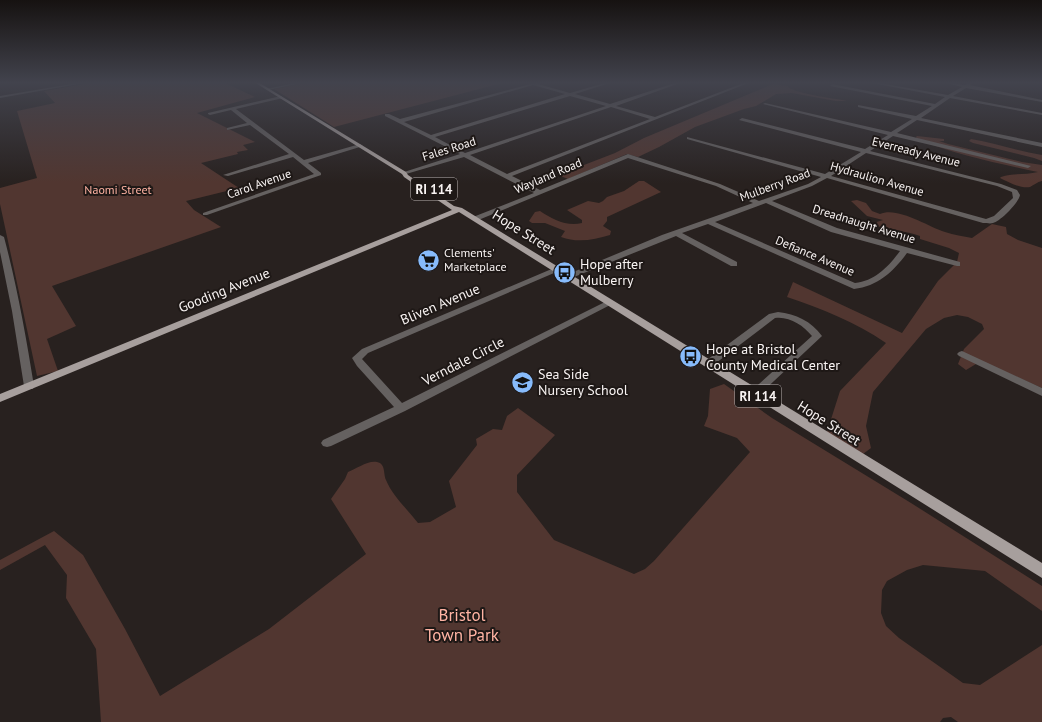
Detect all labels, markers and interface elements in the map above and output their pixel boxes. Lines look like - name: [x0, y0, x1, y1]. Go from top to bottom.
- street label: Fales Road: [420, 133, 478, 164]
- street label: Everready Avenue: [870, 133, 962, 170]
- street label: Wayland Road: [512, 155, 584, 197]
- street label: Hydraulion Avenue: [829, 158, 926, 199]
- street label: Mulberry Road: [738, 165, 812, 204]
- street label: Carol Avenue: [225, 166, 293, 202]
- road number: RI 114: [411, 178, 457, 200]
- park label: Naomi Street: [84, 182, 152, 197]
- street label: Dreadnaught Avenue: [811, 201, 917, 246]
- street label: Hope Street: [489, 206, 559, 259]
- street label: Defiance Avenue: [773, 232, 857, 279]
- place label: Clements' Marketplace: [444, 245, 506, 274]
- supermarket icon: Clements' Marketplace: [416, 247, 442, 273]
- place label: Hope after Mulberry: [580, 255, 643, 289]
- bus stop icon: Hope after Mulberry: [552, 259, 578, 285]
- street label: Gooding Avenue: [176, 263, 272, 317]
- street label: Bliven Avenue: [398, 279, 482, 329]
- street label: Verndale Circle: [418, 333, 507, 390]
- place label: Hope at Bristol County Medical Center: [706, 340, 840, 374]
- bus stop icon: Hope at Bristol County Medical Center: [677, 344, 703, 370]
- place label: Sea Side Nursery School: [538, 365, 628, 399]
- school or university icon: Sea Side Nursery School: [509, 369, 535, 395]
- road number: RI 114: [735, 385, 781, 407]
- street label: Hope Street: [794, 397, 864, 450]
- park label: Bristol Town Park: [425, 604, 499, 646]

